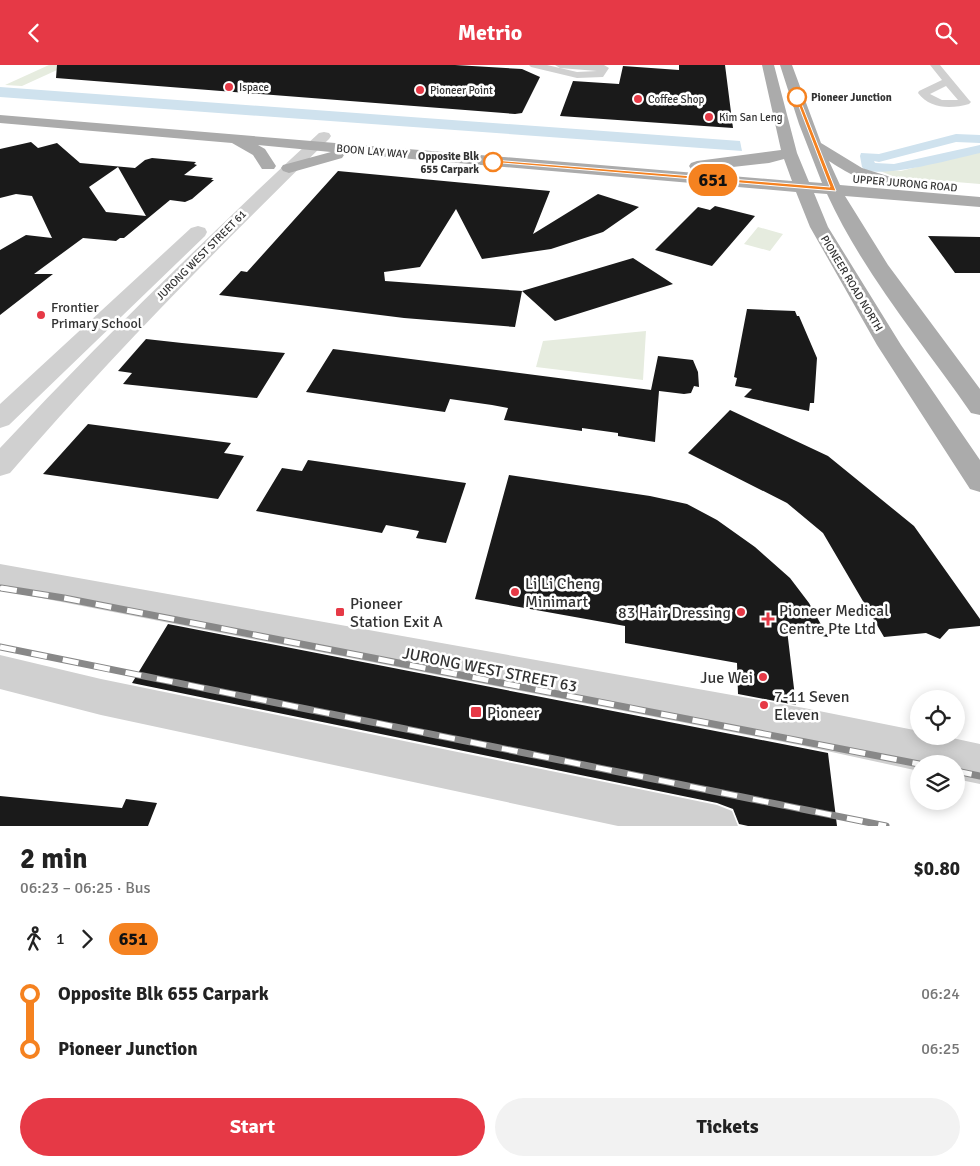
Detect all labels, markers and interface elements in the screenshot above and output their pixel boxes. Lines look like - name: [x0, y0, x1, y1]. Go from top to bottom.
- icon: back: [20, 19, 48, 47]
- text: Metrio: [458, 19, 522, 46]
- icon: search: [932, 19, 960, 47]
- marker: Ispace: [223, 81, 235, 93]
- place label: Ispace: [239, 81, 269, 94]
- marker: Pioneer Point: [414, 84, 426, 96]
- place label: Pioneer Point: [430, 84, 493, 97]
- marker: Pioneer Junction: [787, 87, 807, 107]
- place label: Pioneer Junction: [811, 91, 892, 104]
- marker: Coffee Shop: [632, 93, 644, 105]
- place label: Coffee Shop: [648, 93, 704, 106]
- marker: Kim San Leng: [703, 111, 715, 123]
- place label: Kim San Leng: [719, 111, 783, 124]
- street label: BOON LAY WAY: [336, 142, 409, 161]
- place label: Opposite Blk 655 Carpark: [418, 150, 479, 176]
- marker: Opposite Blk 655 Carpark: [483, 152, 503, 172]
- line badge: 651: [684, 164, 742, 196]
- text: 651: [698, 169, 728, 191]
- street label: UPPER JURONG ROAD: [852, 172, 958, 195]
- street label: JURONG WEST STREET 61: [154, 208, 249, 303]
- street label: PIONEER ROAD NORTH: [818, 233, 885, 334]
- place label: Frontier Primary School: [51, 299, 142, 332]
- marker: Frontier Primary School: [35, 309, 47, 321]
- place label: Li Li Cheng Minimart: [525, 574, 600, 612]
- marker: Li Li Cheng Minimart: [509, 586, 521, 598]
- place label: Pioneer Station Exit A: [350, 594, 443, 632]
- place label: Pioneer Medical Centre Pte Ltd: [779, 601, 889, 639]
- place label: 83 Hair Dressing: [618, 603, 731, 623]
- marker: Pioneer Station Exit A: [334, 606, 346, 618]
- marker: 83 Hair Dressing: [735, 606, 747, 618]
- marker: Pioneer Medical Centre Pte Ltd: [761, 612, 775, 626]
- street label: JURONG WEST STREET 63: [401, 643, 579, 697]
- place label: Jue Wei: [700, 668, 753, 688]
- marker: Jue Wei: [757, 671, 769, 683]
- place label: 7-11 Seven Eleven: [774, 687, 850, 725]
- map controls: [910, 690, 965, 810]
- button: locate: [910, 690, 965, 745]
- marker: 7-11 Seven Eleven: [758, 699, 770, 711]
- place label: Pioneer: [487, 703, 539, 723]
- marker: Pioneer: [469, 705, 483, 719]
- button: layers: [910, 755, 965, 810]
- text: 2 min: [20, 842, 88, 876]
- text: $0.80: [914, 857, 960, 881]
- text: 06:23 – 06:25 · Bus: [20, 878, 151, 898]
- icon: walk: [20, 925, 48, 953]
- icon: forward: [73, 925, 101, 953]
- text: 651: [119, 928, 148, 950]
- text: 1: [56, 929, 65, 949]
- text: Opposite Blk 655 Carpark: [58, 982, 269, 1006]
- text: 06:24: [921, 984, 960, 1004]
- text: Pioneer Junction: [58, 1037, 198, 1061]
- text: 06:25: [921, 1039, 960, 1059]
- button: Start: [20, 1098, 485, 1156]
- button: Tickets: [495, 1098, 960, 1156]

